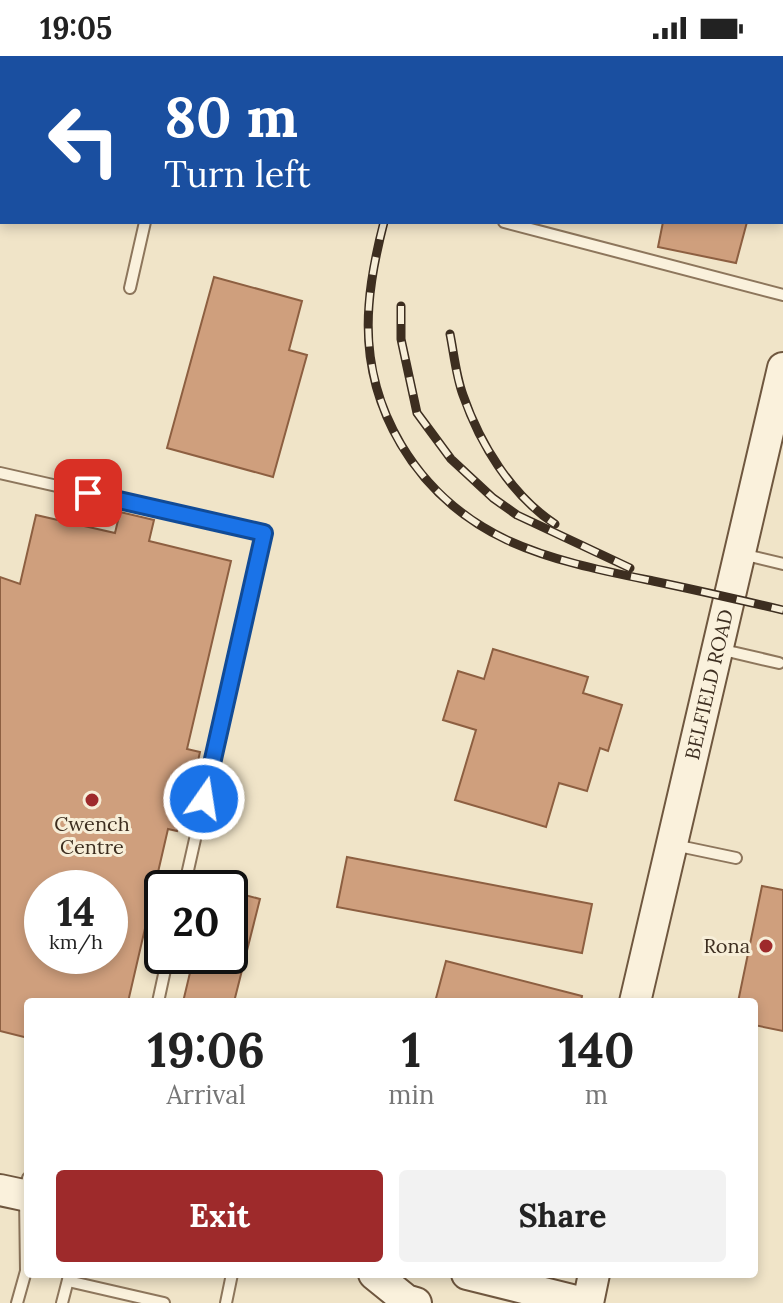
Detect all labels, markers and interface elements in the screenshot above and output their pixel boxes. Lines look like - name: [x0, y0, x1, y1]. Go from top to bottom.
- text: 19:05: [40, 9, 112, 47]
- text: 80 m: [164, 81, 298, 152]
- icon: left: [32, 88, 136, 192]
- text: Turn left: [164, 151, 311, 197]
- pin: [54, 459, 122, 527]
- icon: arrive: [66, 471, 110, 515]
- street label: BELFIELD ROAD: [679, 607, 738, 762]
- position arrow: [162, 757, 246, 841]
- marker: Cwench Centre: [83, 791, 101, 809]
- place label: Cwench Centre: [54, 811, 130, 859]
- speed limit sign: 20: [144, 870, 248, 974]
- text: 14: [57, 886, 95, 937]
- text: km/h: [49, 929, 103, 954]
- place label: Rona: [703, 933, 750, 958]
- marker: Rona: [757, 937, 775, 955]
- text: 19:06: [148, 1019, 265, 1080]
- text: 1: [402, 1019, 421, 1080]
- text: 140: [558, 1019, 634, 1080]
- text: Arrival: [166, 1078, 246, 1111]
- text: min: [388, 1078, 435, 1111]
- text: m: [585, 1078, 608, 1111]
- button: Exit: [56, 1170, 383, 1262]
- button: Share: [399, 1170, 726, 1262]

